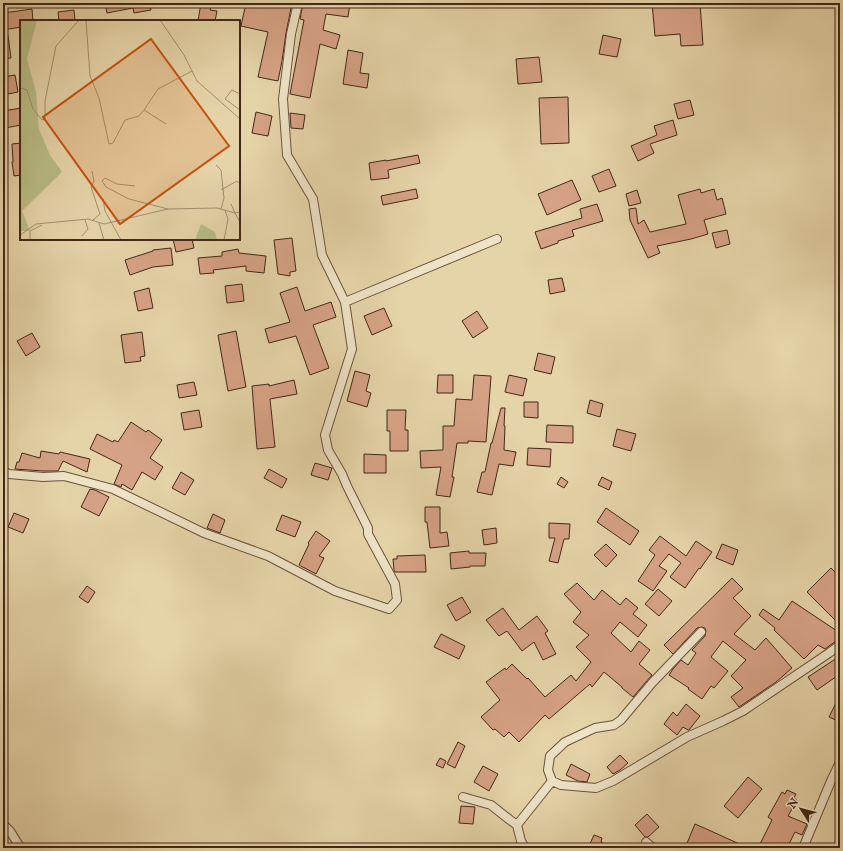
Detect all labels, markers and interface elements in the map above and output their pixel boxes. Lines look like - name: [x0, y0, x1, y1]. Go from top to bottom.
- inset map: [20, 20, 240, 240]
- north arrow: [781, 789, 821, 829]
- text: N: [785, 795, 802, 812]

